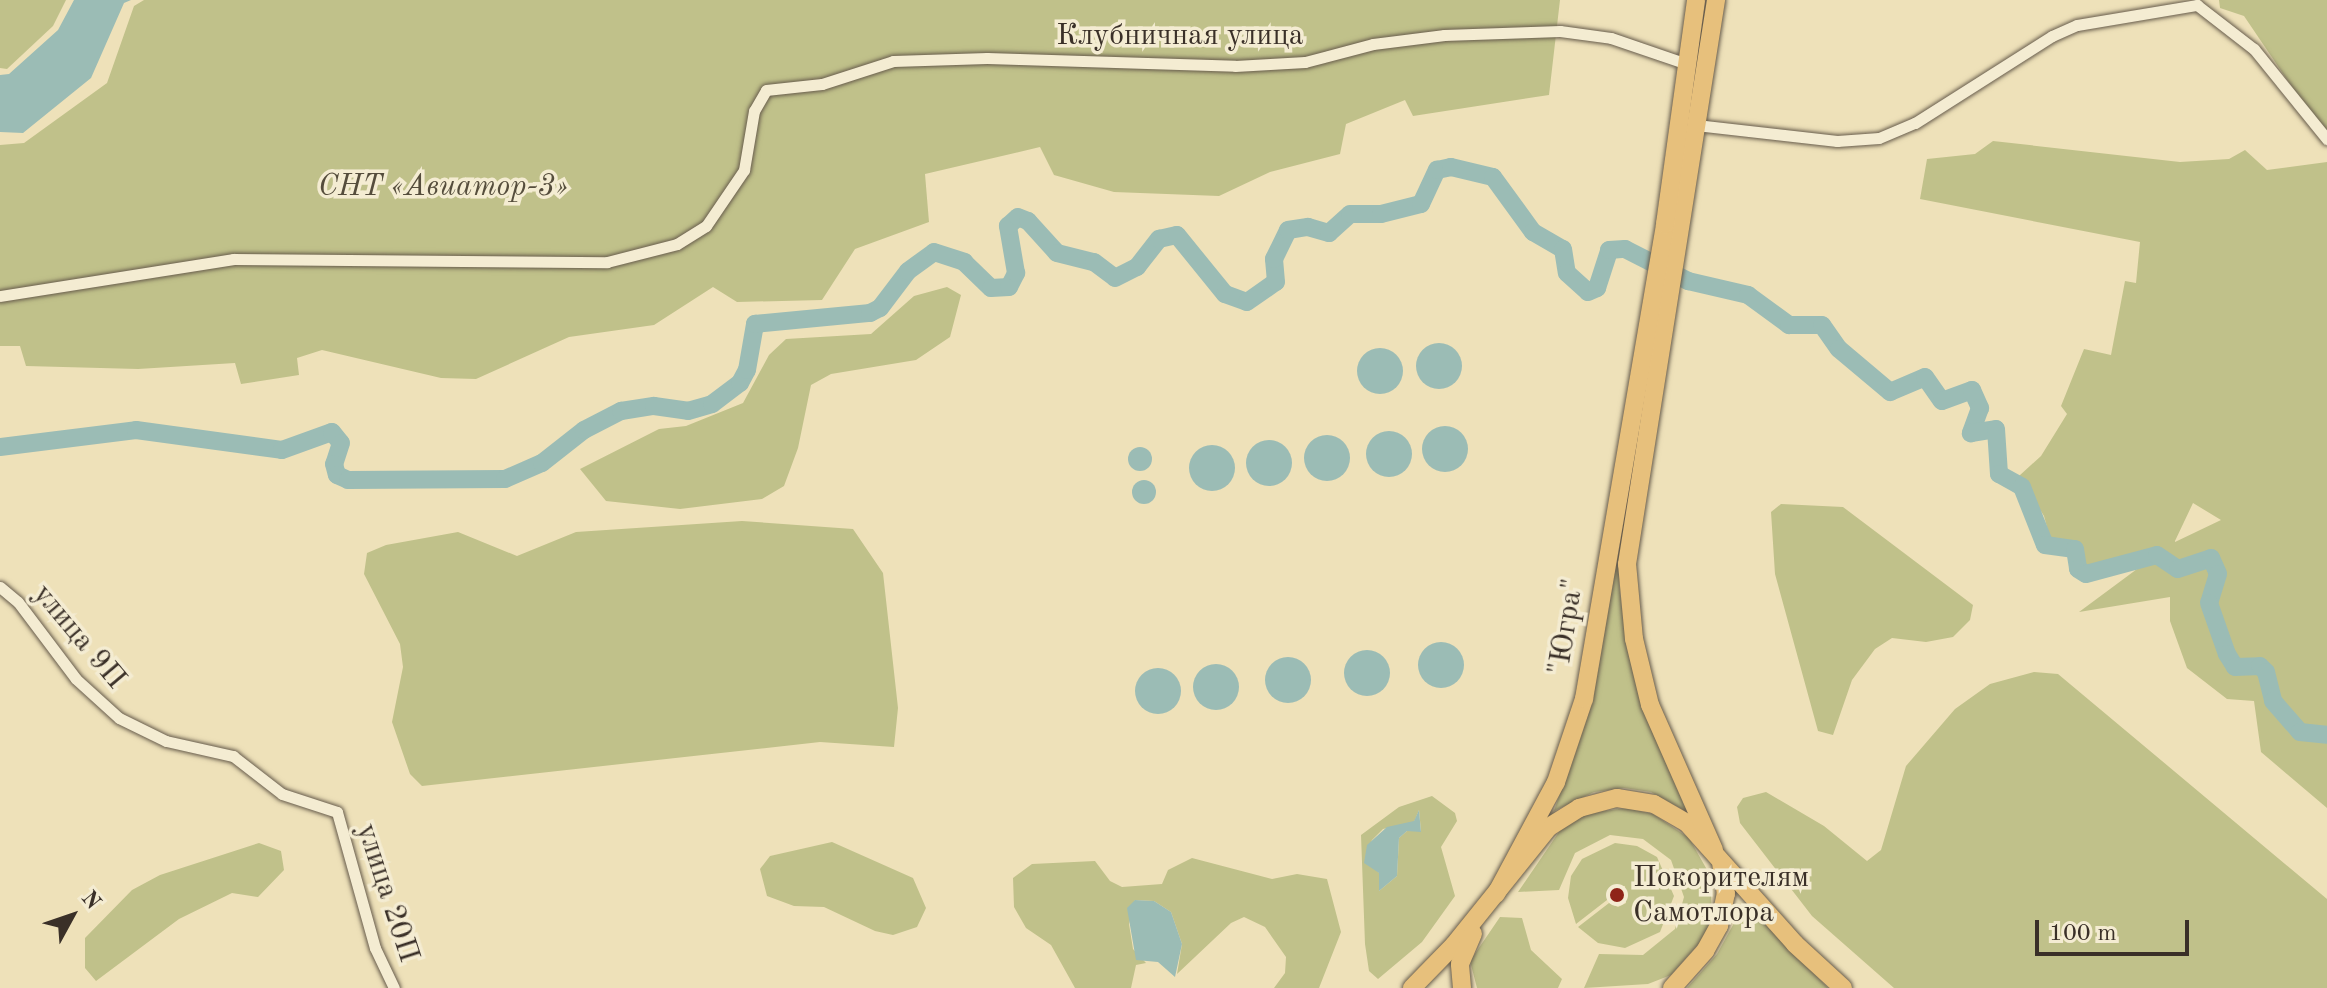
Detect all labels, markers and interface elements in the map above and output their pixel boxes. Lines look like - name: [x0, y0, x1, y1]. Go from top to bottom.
- street label: Клубничная улица: [1056, 18, 1304, 54]
- park label: СНТ «Авиатор-3»: [318, 169, 568, 205]
- street label: "Югра": [1542, 576, 1592, 678]
- street label: улица 9П: [25, 577, 133, 697]
- street label: улица 20П: [348, 819, 426, 967]
- place label: Покорителям Самотлора: [1633, 860, 1809, 930]
- north arrow: [32, 876, 112, 956]
- marker: Покорителям Самотлора: [1608, 886, 1626, 904]
- text: N: [77, 887, 104, 914]
- scale bar: [2039, 904, 2193, 954]
- text: 100 m: [2049, 922, 2117, 946]

